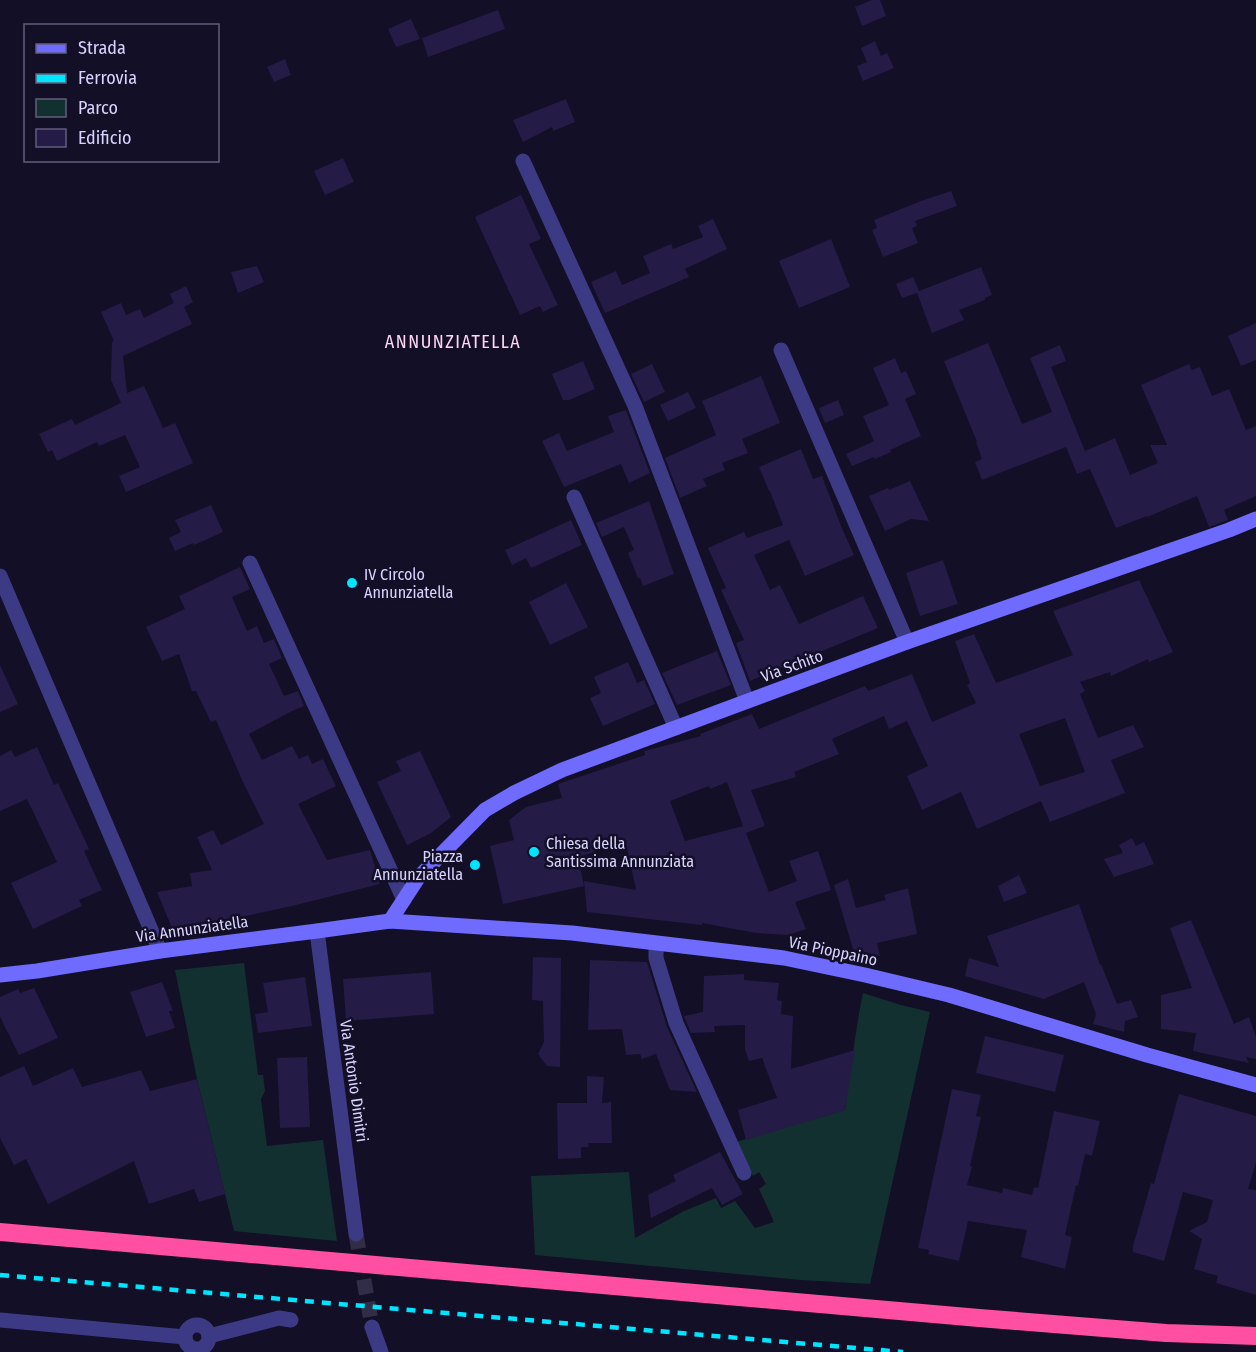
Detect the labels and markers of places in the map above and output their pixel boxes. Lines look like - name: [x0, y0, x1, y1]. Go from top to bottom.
- place label: IV Circolo Annunziatella: [364, 565, 454, 602]
- marker: IV Circolo Annunziatella: [345, 576, 359, 590]
- place label: Chiesa della Santissima Annunziata: [546, 834, 694, 871]
- marker: Chiesa della Santissima Annunziata: [527, 845, 541, 859]
- place label: Piazza Annunziatella: [374, 847, 463, 884]
- marker: Piazza Annunziatella: [468, 858, 482, 872]

